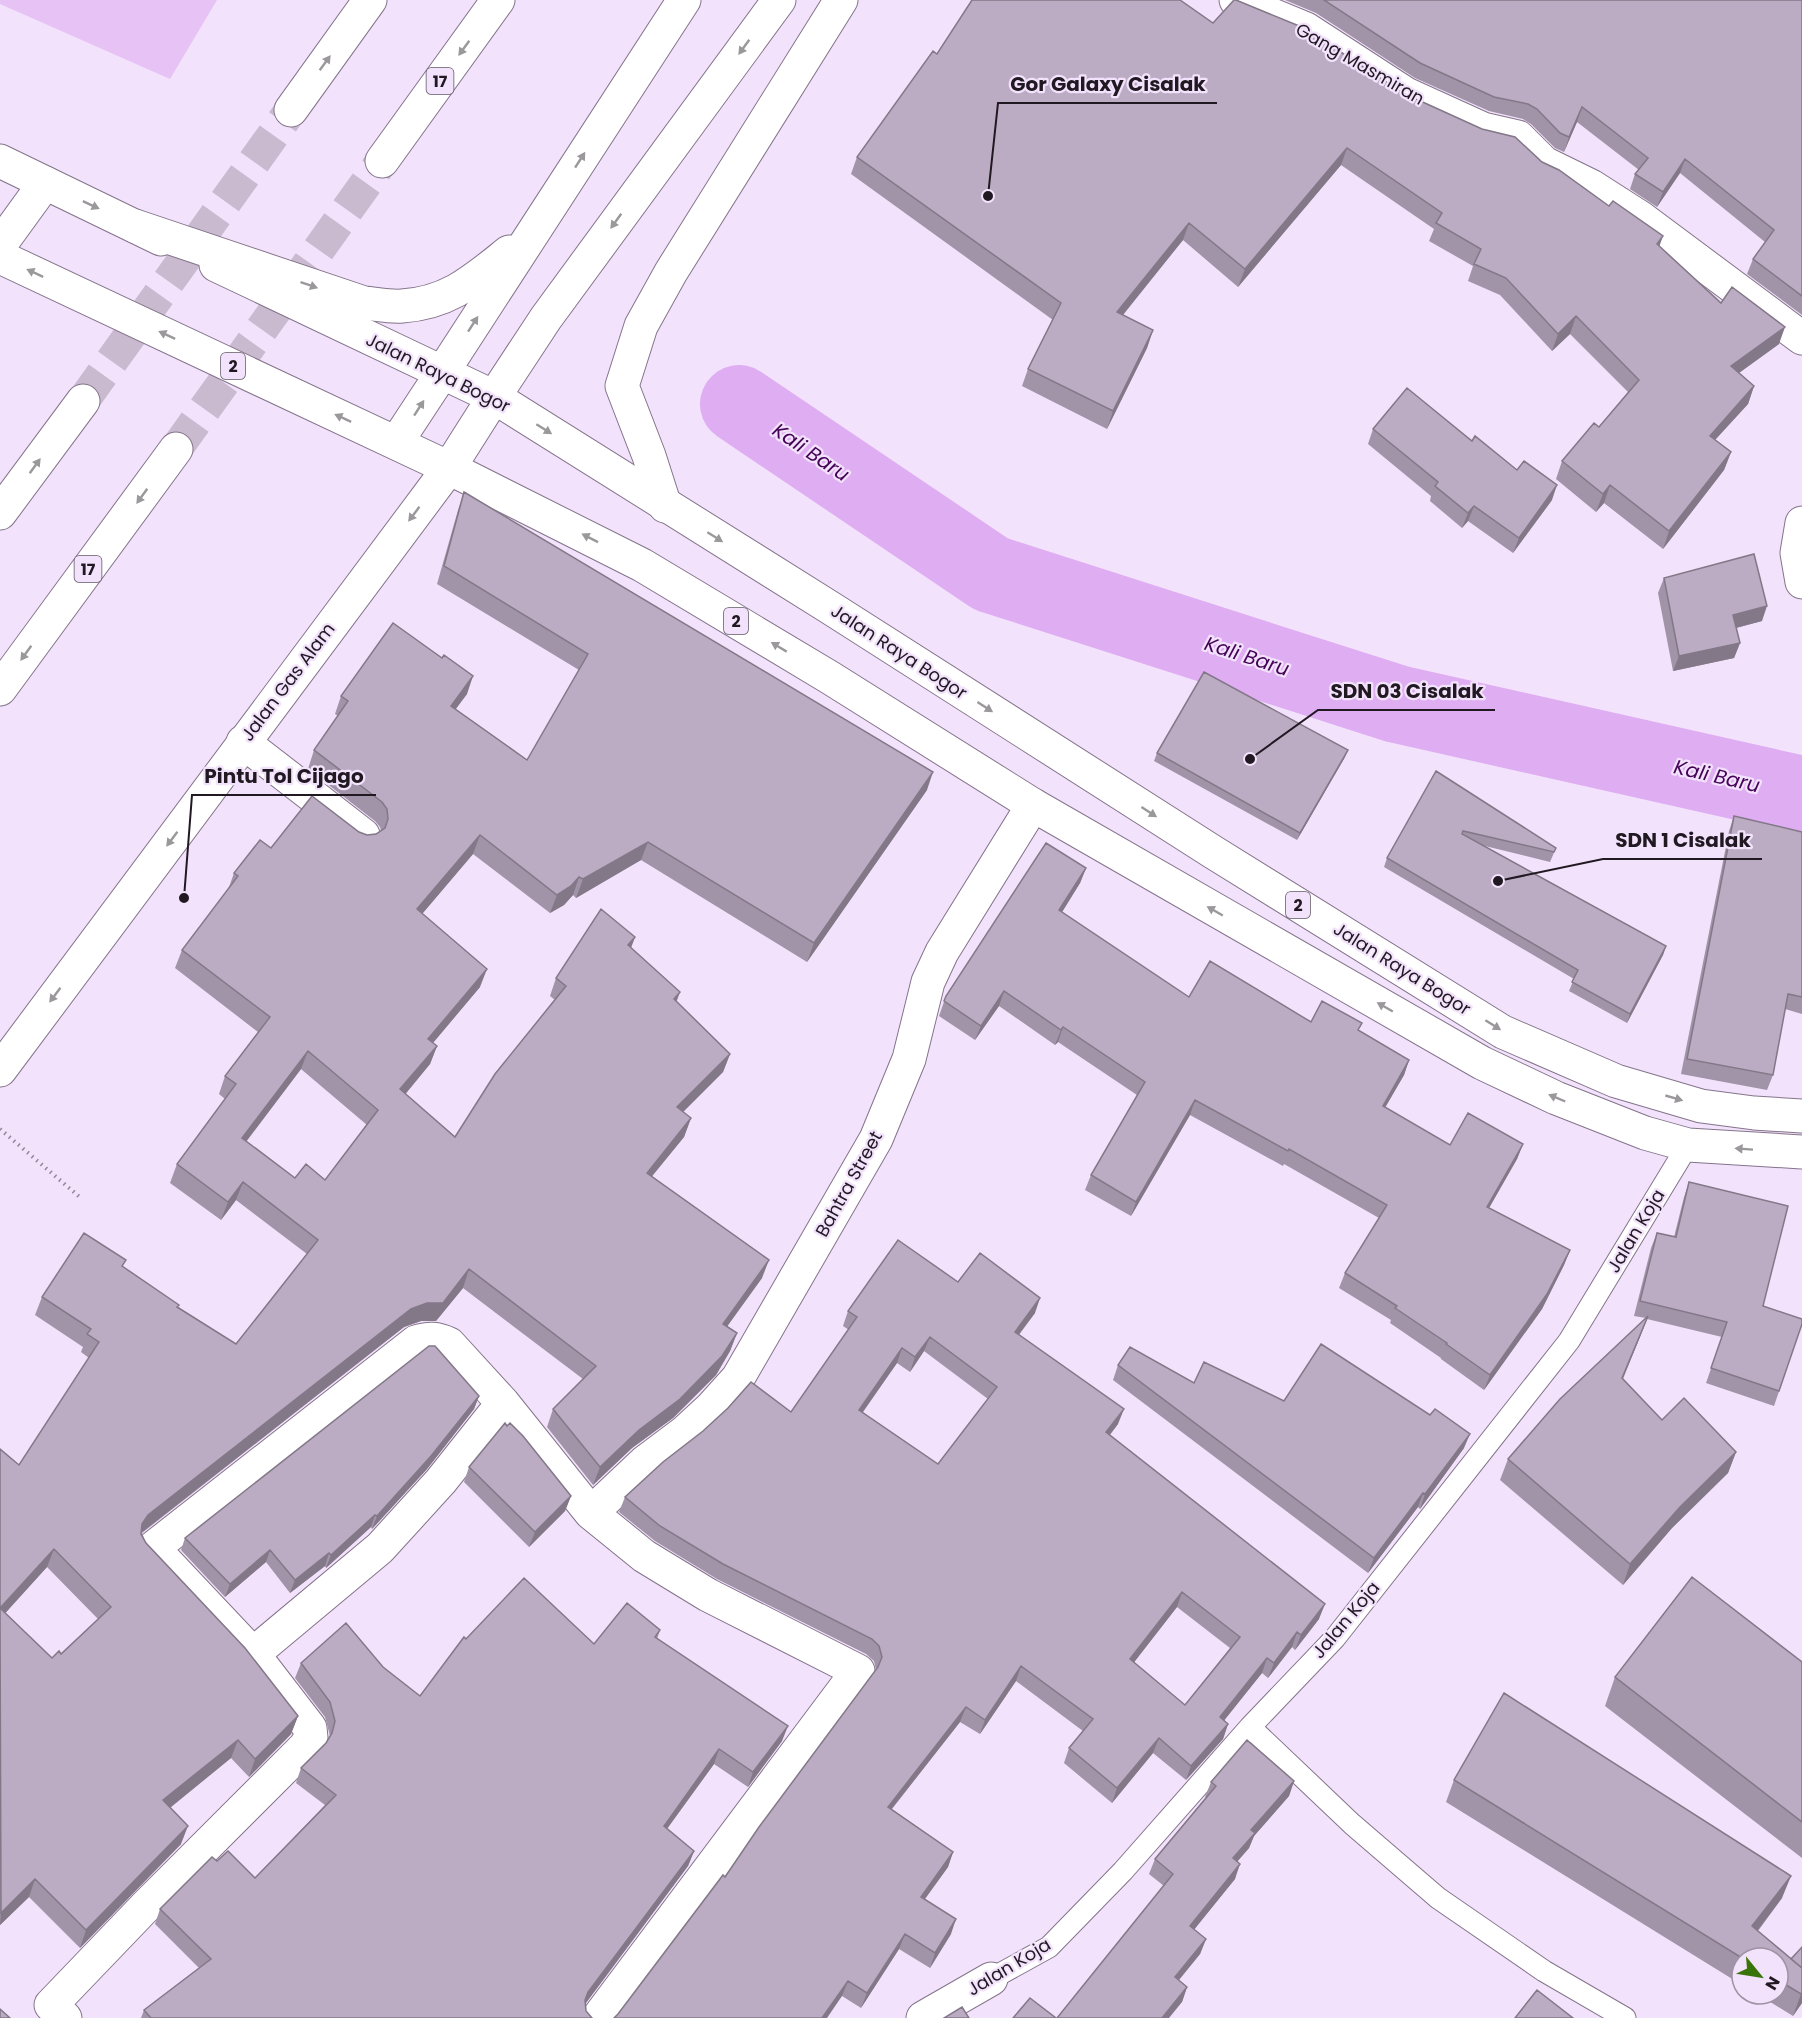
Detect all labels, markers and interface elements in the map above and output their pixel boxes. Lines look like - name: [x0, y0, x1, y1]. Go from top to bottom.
- street label: Gang Masmiran: [1291, 16, 1429, 111]
- one-way arrow: [458, 39, 470, 55]
- one-way arrow: [738, 39, 750, 55]
- one-way arrow: [319, 55, 331, 71]
- callout: Gor Galaxy Cisalak: [998, 65, 1217, 103]
- road number: 17: [426, 68, 454, 94]
- text: Gor Galaxy Cisalak: [1010, 70, 1206, 98]
- one-way arrow: [574, 153, 586, 169]
- one-way arrow: [82, 200, 99, 209]
- one-way arrow: [611, 214, 623, 229]
- one-way arrow: [27, 269, 44, 278]
- one-way arrow: [300, 280, 318, 290]
- one-way arrow: [468, 316, 479, 332]
- street label: Jalan Raya Bogor: [362, 327, 515, 418]
- one-way arrow: [158, 330, 175, 339]
- road number: 2: [221, 353, 245, 379]
- one-way arrow: [413, 400, 424, 416]
- one-way arrow: [335, 413, 352, 422]
- water label: Kali Baru: [767, 416, 855, 488]
- one-way arrow: [535, 423, 552, 434]
- one-way arrow: [28, 459, 40, 474]
- one-way arrow: [136, 488, 148, 503]
- one-way arrow: [408, 506, 420, 522]
- one-way arrow: [707, 531, 723, 542]
- one-way arrow: [581, 534, 599, 544]
- road number: 17: [74, 556, 101, 582]
- street label: Jalan Raya Bogor: [826, 598, 972, 705]
- road number: 2: [724, 608, 748, 634]
- street label: Jalan Gas Alam: [235, 617, 340, 746]
- water label: Kali Baru: [1201, 629, 1293, 683]
- one-way arrow: [771, 642, 787, 653]
- one-way arrow: [20, 645, 32, 661]
- callout: SDN 03 Cisalak: [1318, 672, 1495, 710]
- text: SDN 03 Cisalak: [1330, 677, 1484, 705]
- one-way arrow: [977, 701, 993, 712]
- water label: Kali Baru: [1671, 753, 1763, 800]
- callout: Pintu Tol Cijago: [192, 757, 376, 795]
- text: Pintu Tol Cijago: [204, 762, 364, 790]
- one-way arrow: [1141, 806, 1157, 817]
- callout: SDN 1 Cisalak: [1603, 821, 1762, 859]
- text: SDN 1 Cisalak: [1615, 826, 1751, 854]
- one-way arrow: [166, 831, 178, 846]
- road number: 2: [1286, 892, 1310, 918]
- one-way arrow: [1207, 905, 1223, 916]
- street label: Jalan Raya Bogor: [1329, 916, 1476, 1021]
- one-way arrow: [50, 988, 62, 1003]
- one-way arrow: [1376, 1003, 1393, 1013]
- one-way arrow: [1485, 1020, 1501, 1031]
- one-way arrow: [1549, 1093, 1566, 1102]
- one-way arrow: [1665, 1094, 1683, 1103]
- street label: Bahtra Street: [809, 1126, 888, 1241]
- one-way arrow: [1734, 1144, 1753, 1154]
- street label: Jalan Koja: [1601, 1184, 1670, 1277]
- street label: Jalan Koja: [1306, 1576, 1385, 1664]
- street label: Jalan Koja: [962, 1932, 1055, 2001]
- north arrow: [1730, 1946, 1790, 2006]
- text: N: [1760, 1972, 1786, 1994]

